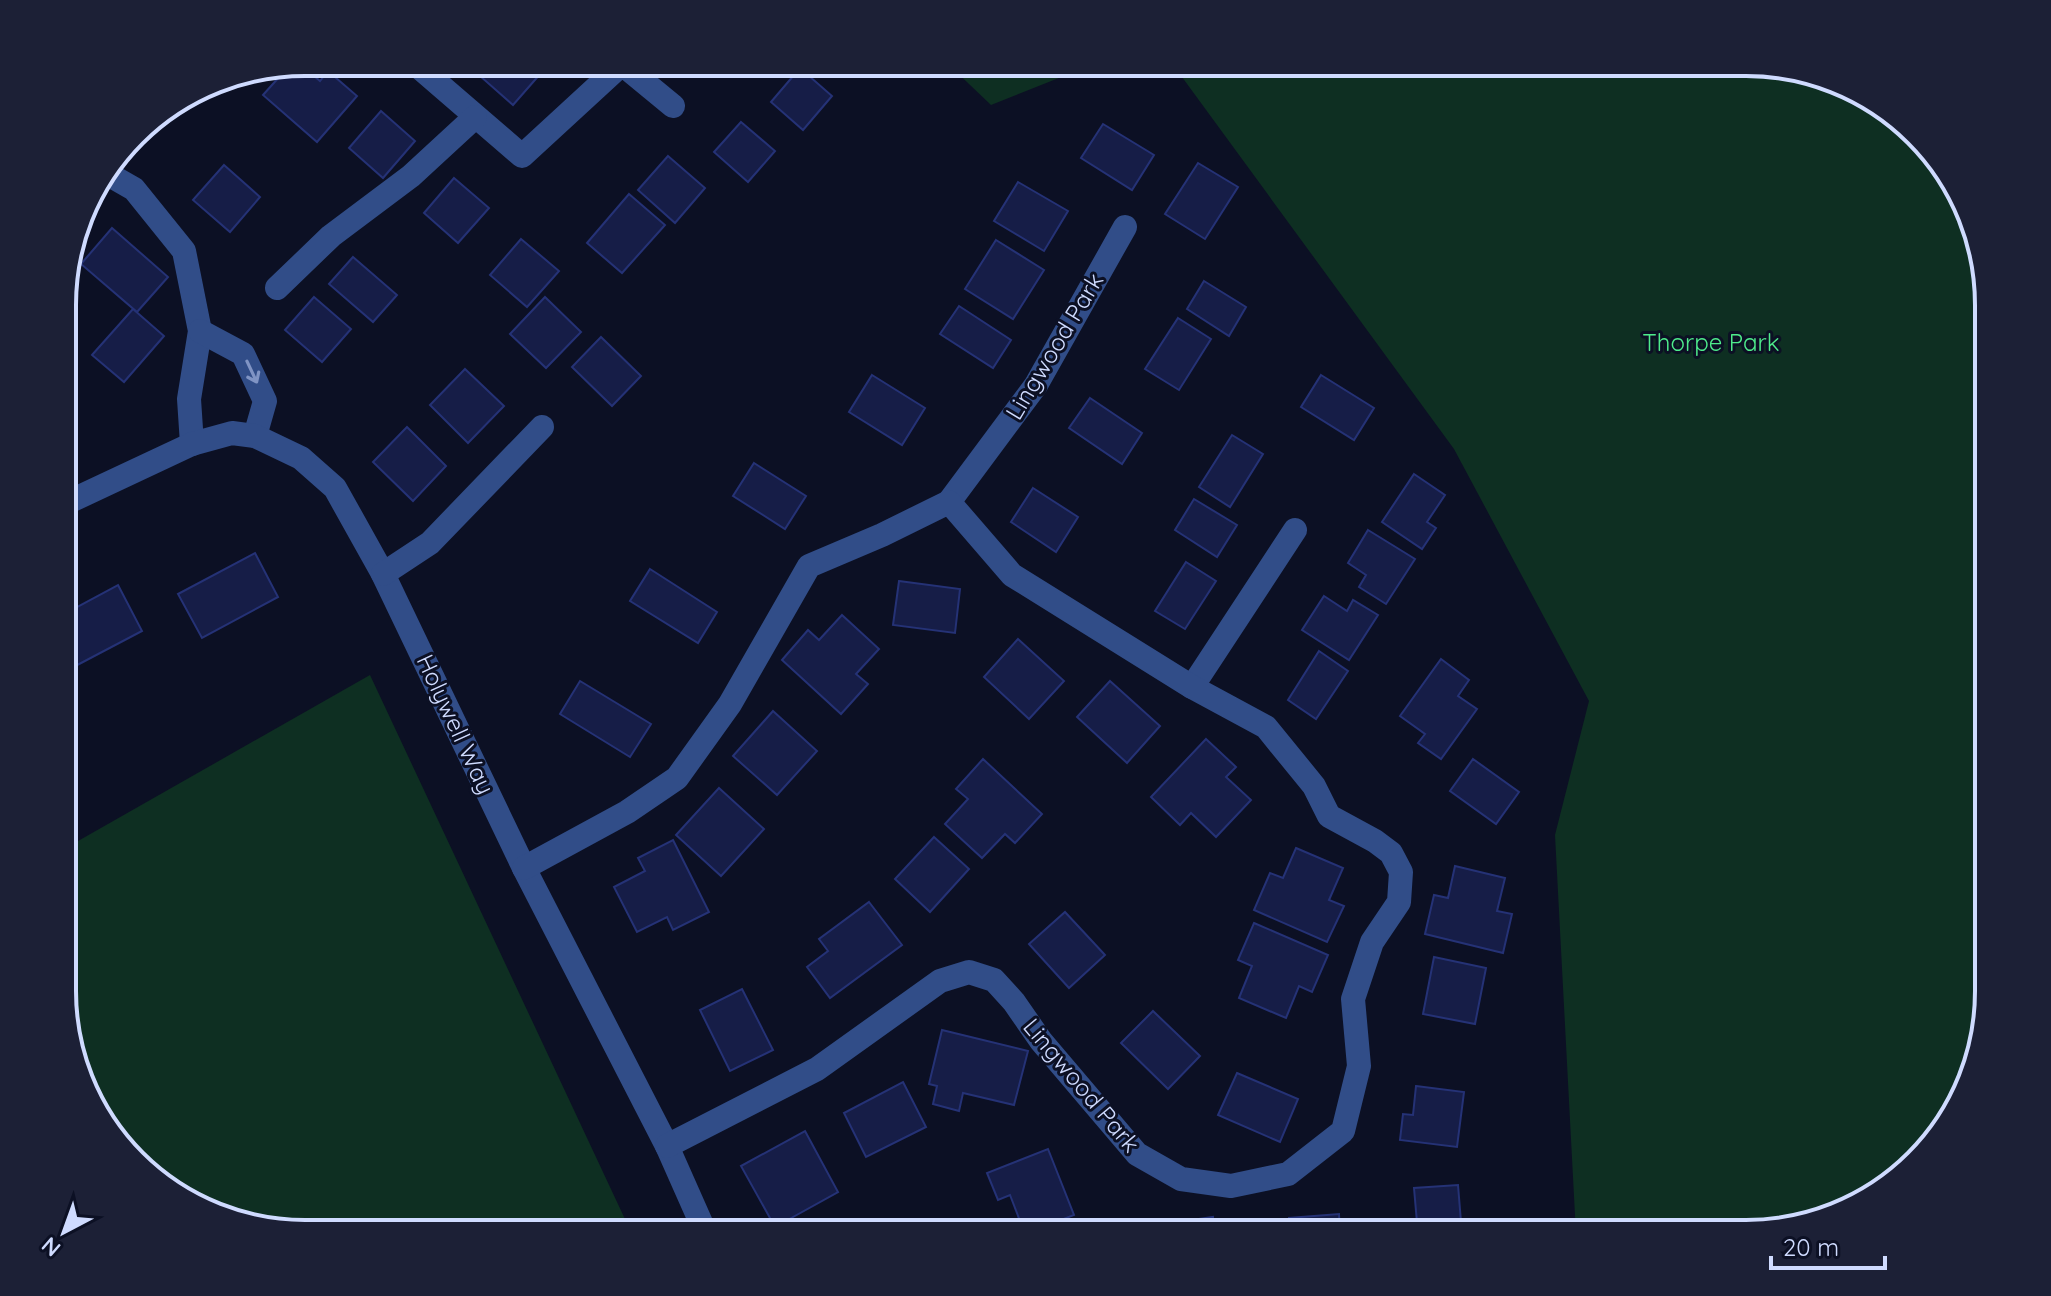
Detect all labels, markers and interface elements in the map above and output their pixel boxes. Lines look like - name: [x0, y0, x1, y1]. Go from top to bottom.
- street label: Lingwood Park: [998, 267, 1110, 425]
- park label: Thorpe Park: [1642, 327, 1780, 357]
- one-way arrow: [245, 359, 260, 384]
- street label: Holywell Way: [411, 649, 501, 799]
- street label: Lingwood Park: [1017, 1012, 1147, 1158]
- north arrow: [24, 1192, 104, 1272]
- scale bar: [1771, 1220, 1885, 1270]
- text: N: [36, 1231, 66, 1263]
- text: 20 m: [1783, 1232, 1839, 1262]

